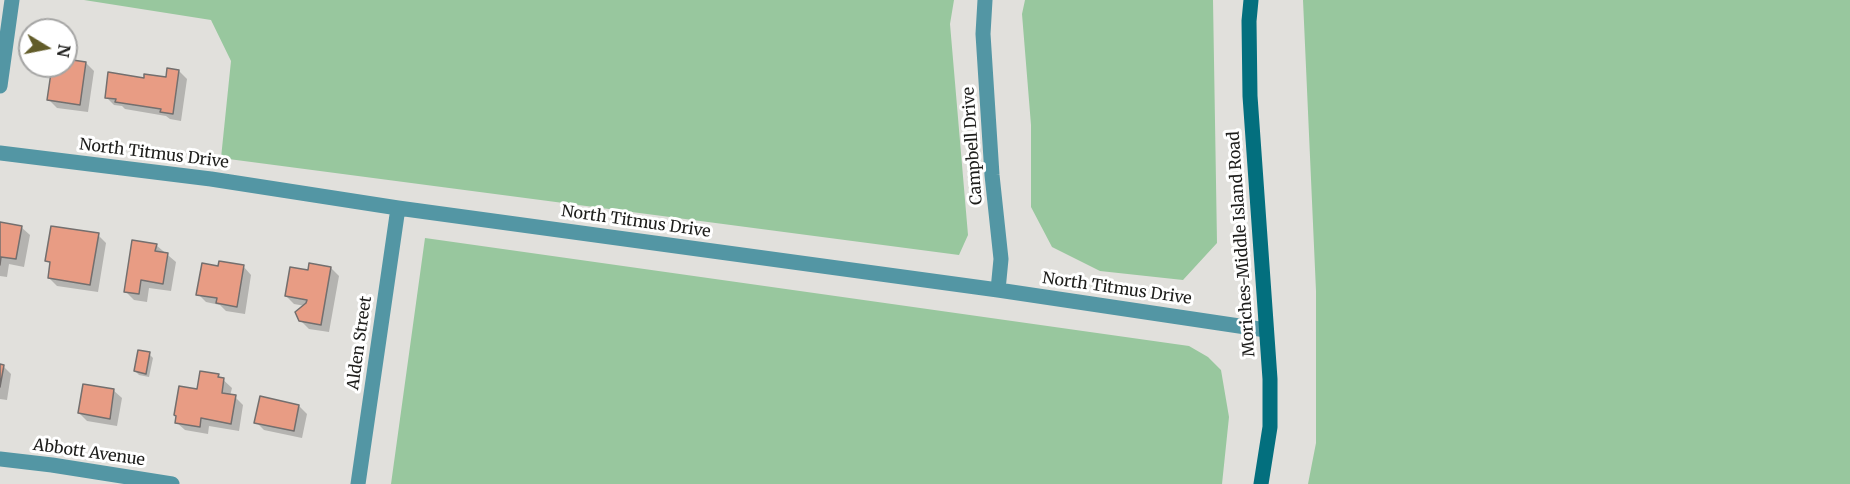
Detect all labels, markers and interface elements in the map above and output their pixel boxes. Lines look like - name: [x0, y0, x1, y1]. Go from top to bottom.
- north arrow: [18, 18, 78, 78]
- text: N: [53, 43, 75, 59]
- street label: Campbell Drive: [959, 86, 987, 206]
- street label: Moriches-Middle Island Road: [1225, 131, 1259, 357]
- street label: North Titmus Drive: [78, 135, 230, 173]
- street label: North Titmus Drive: [560, 202, 712, 242]
- street label: North Titmus Drive: [1041, 269, 1193, 309]
- street label: Alden Street: [344, 295, 376, 391]
- street label: Abbott Avenue: [32, 436, 146, 470]

